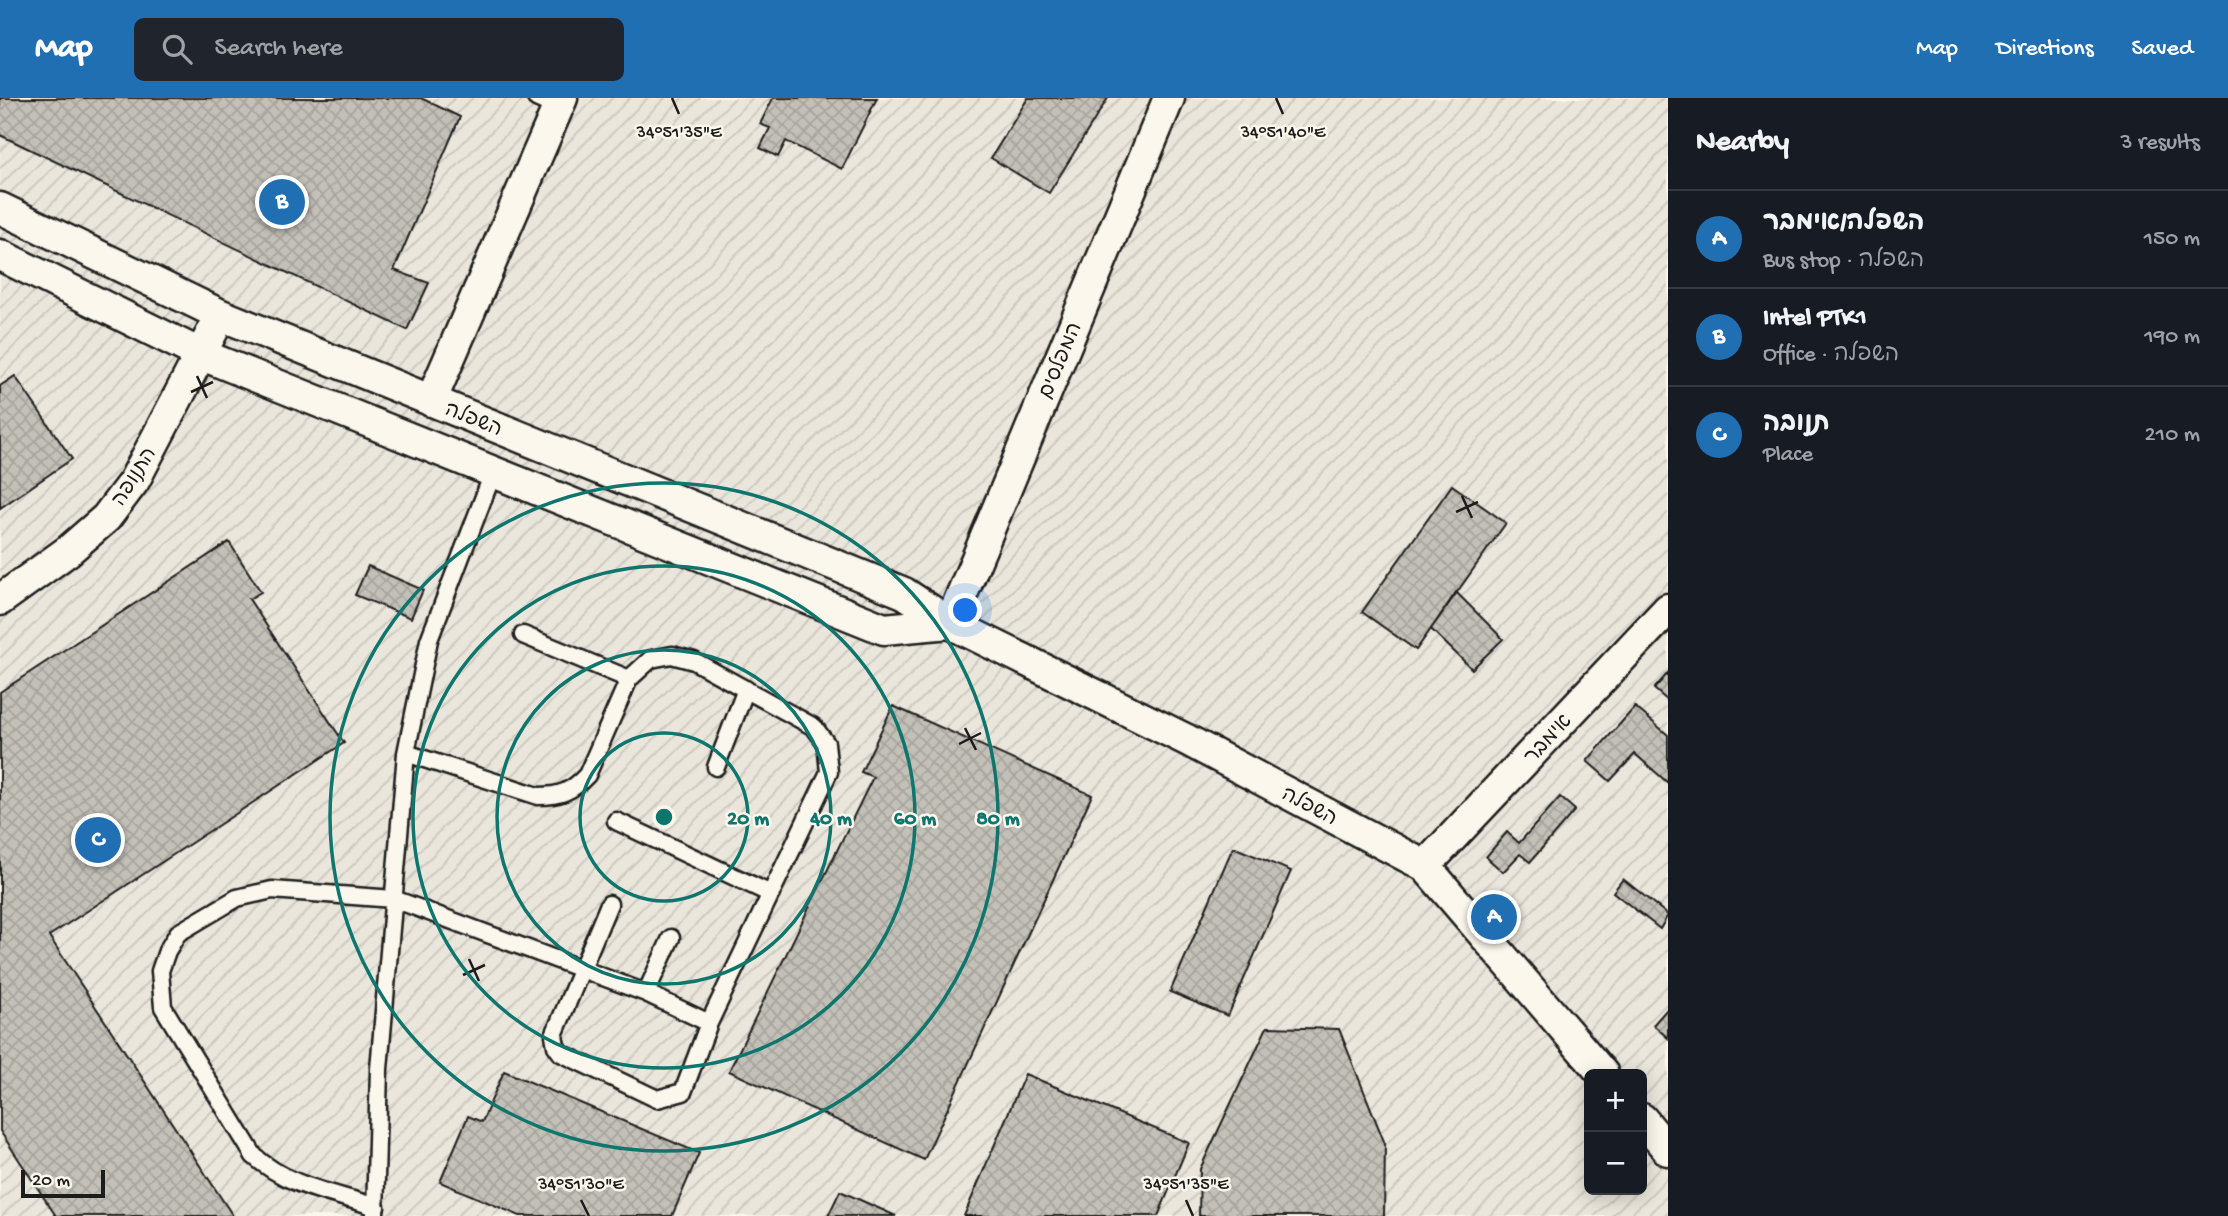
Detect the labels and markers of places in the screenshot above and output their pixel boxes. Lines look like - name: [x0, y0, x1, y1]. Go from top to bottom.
- pin: B: [259, 176, 305, 228]
- centre of rings: [652, 805, 676, 829]
- pin: C: [75, 814, 121, 866]
- pin: A: [1471, 891, 1517, 943]

